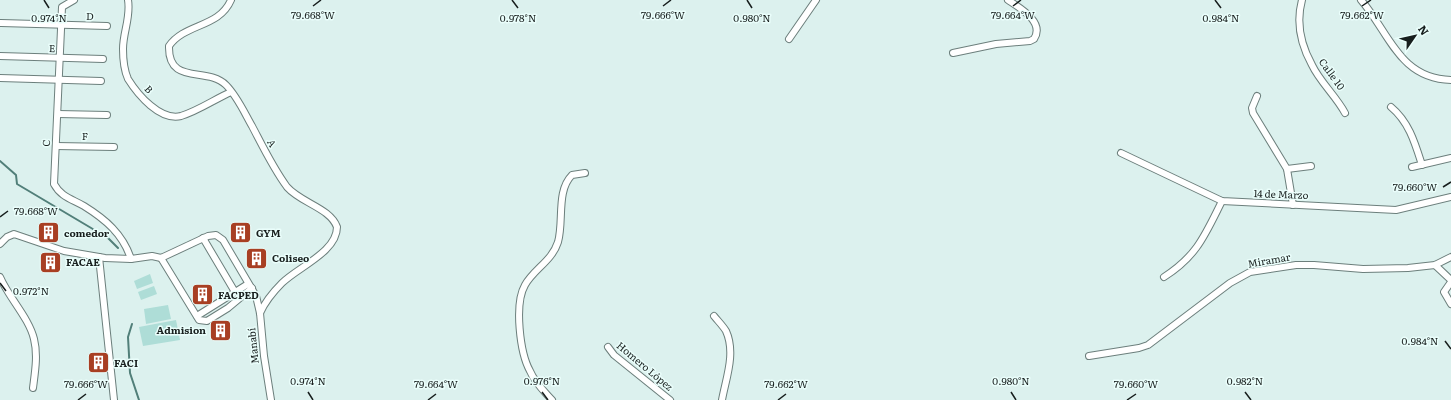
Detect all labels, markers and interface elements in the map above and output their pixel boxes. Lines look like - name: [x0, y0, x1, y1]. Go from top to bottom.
- text: 79.668°W: [291, 7, 335, 22]
- text: 79.666°W: [641, 7, 685, 22]
- text: 79.664°W: [991, 7, 1035, 22]
- text: 79.662°W: [1340, 7, 1384, 22]
- street label: D: [86, 8, 94, 23]
- text: 0.974°N: [31, 10, 67, 25]
- text: 0.978°N: [500, 10, 536, 25]
- text: 0.980°N: [733, 10, 771, 25]
- text: 0.984°N: [1203, 10, 1239, 25]
- north arrow: [1395, 16, 1435, 56]
- text: N: [1415, 22, 1433, 38]
- street label: E: [49, 40, 55, 55]
- street label: Calle 10: [1316, 55, 1349, 93]
- street label: B: [142, 81, 157, 96]
- street label: F: [82, 128, 88, 143]
- street label: A: [264, 136, 281, 150]
- street label: C: [38, 139, 53, 147]
- text: 79.660°W: [1393, 179, 1437, 194]
- street label: 14 de Marzo: [1253, 185, 1309, 202]
- text: 79.668°W: [14, 203, 58, 218]
- building icon: comedor: [36, 220, 62, 246]
- building icon: GYM: [227, 220, 253, 246]
- place label: comedor: [64, 225, 110, 240]
- place label: GYM: [256, 225, 281, 240]
- building icon: Coliseo: [243, 245, 269, 271]
- street label: Miramar: [1246, 248, 1292, 271]
- building icon: FACAE: [38, 249, 64, 275]
- place label: Coliseo: [272, 250, 309, 265]
- place label: FACAE: [66, 254, 100, 269]
- building icon: FACPED: [189, 282, 215, 308]
- text: 0.972°N: [13, 283, 49, 298]
- place label: FACPED: [218, 287, 259, 302]
- building icon: Admision: [208, 317, 234, 343]
- place label: Admision: [157, 322, 206, 337]
- street label: Manabí: [243, 327, 262, 365]
- text: 0.984°N: [1402, 333, 1438, 348]
- street label: Homero López: [614, 338, 677, 394]
- building icon: FACI: [85, 350, 111, 376]
- place label: FACI: [114, 355, 138, 370]
- text: 0.974°N: [290, 373, 326, 388]
- text: 0.976°N: [524, 373, 560, 388]
- text: 0.980°N: [992, 373, 1030, 388]
- text: 0.982°N: [1227, 373, 1263, 388]
- text: 79.666°W: [64, 376, 108, 391]
- text: 79.664°W: [414, 376, 458, 391]
- text: 79.662°W: [764, 376, 808, 391]
- text: 79.660°W: [1114, 376, 1158, 391]

